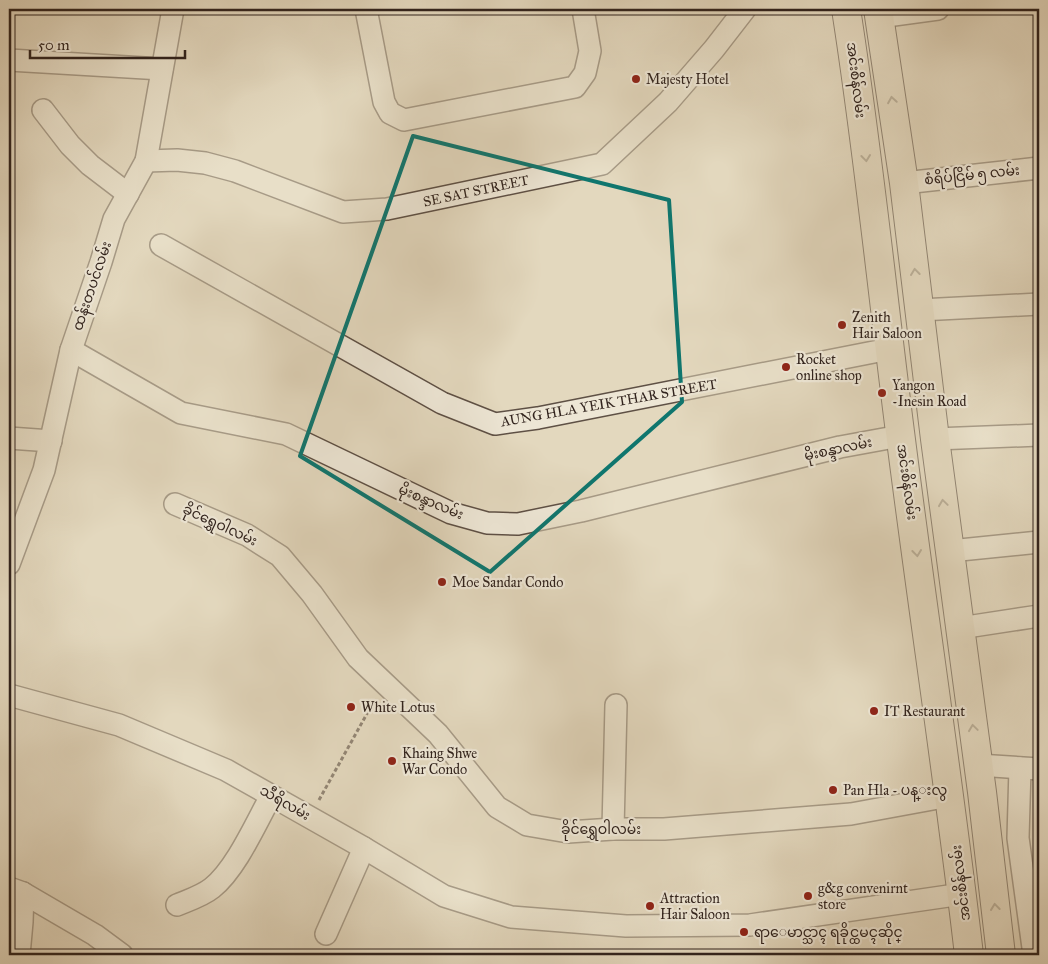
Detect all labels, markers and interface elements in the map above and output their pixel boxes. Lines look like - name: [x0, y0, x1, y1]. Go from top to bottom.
- scale bar: [30, 28, 185, 60]
- text: 50 m: [38, 36, 70, 54]
- street label: အင်းစိန်လမ်း: [840, 41, 871, 119]
- place label: Majesty Hotel: [646, 71, 729, 88]
- marker: Majesty Hotel: [630, 73, 642, 85]
- one-way arrow: [888, 95, 898, 104]
- one-way arrow: [860, 154, 871, 162]
- street label: စံရိပ်ငြိမ် ၅ လမ်း: [923, 160, 1021, 191]
- street label: SE SAT STREET: [421, 171, 531, 211]
- street label: ထန်းတပင်လမ်း: [67, 239, 118, 334]
- one-way arrow: [910, 268, 921, 276]
- place label: Zenith Hair Saloon: [852, 309, 922, 342]
- marker: Zenith Hair Saloon: [836, 319, 848, 331]
- place label: Rocket online shop: [796, 351, 862, 384]
- marker: Rocket online shop: [780, 361, 792, 373]
- street label: AUNG HLA YEIK THAR STREET: [499, 376, 719, 431]
- place label: Yangon -Inesin Road: [892, 377, 967, 410]
- marker: Yangon -Inesin Road: [876, 387, 888, 399]
- street label: မိုးစန္ဒာလမ်း: [802, 432, 874, 468]
- street label: အင်းစိန်လမ်း: [890, 443, 923, 521]
- street label: မိုးစန္ဒာလမ်း: [395, 479, 467, 526]
- street label: ခိုင်ရွှေဝါလမ်း: [179, 499, 261, 552]
- one-way arrow: [938, 499, 949, 507]
- one-way arrow: [911, 549, 921, 558]
- place label: Moe Sandar Condo: [452, 574, 564, 591]
- marker: Moe Sandar Condo: [436, 576, 448, 588]
- place label: White Lotus: [361, 699, 435, 716]
- marker: White Lotus: [345, 701, 357, 713]
- place label: IT Restaurant: [884, 703, 965, 720]
- marker: IT Restaurant: [868, 705, 880, 717]
- one-way arrow: [968, 724, 979, 732]
- place label: Khaing Shwe War Condo: [402, 745, 477, 778]
- marker: Khaing Shwe War Condo: [386, 755, 398, 767]
- street label: သီရိလမ်း: [255, 780, 314, 827]
- place label: Pan Hla - ပန္းလွ: [843, 782, 947, 802]
- marker: Pan Hla - ပန္းလွ: [827, 784, 839, 796]
- street label: ခိုင်ရွှေဝါလမ်း: [561, 819, 641, 841]
- street label: အင်းစိန်လမ်း: [946, 844, 977, 922]
- place label: g&g convenirnt store: [818, 880, 908, 913]
- place label: Attraction Hair Saloon: [659, 890, 730, 923]
- marker: g&g convenirnt store: [802, 890, 814, 902]
- marker: Attraction Hair Saloon: [644, 900, 656, 912]
- one-way arrow: [990, 903, 1001, 911]
- place label: ရာေမာင္သာၚ ရခိုင္ထမင္ၚဆိုင္: [754, 922, 903, 944]
- marker: ရာေမာင္သာၚ ရခိုင္ထမင္ၚဆိုင္: [738, 926, 750, 938]

